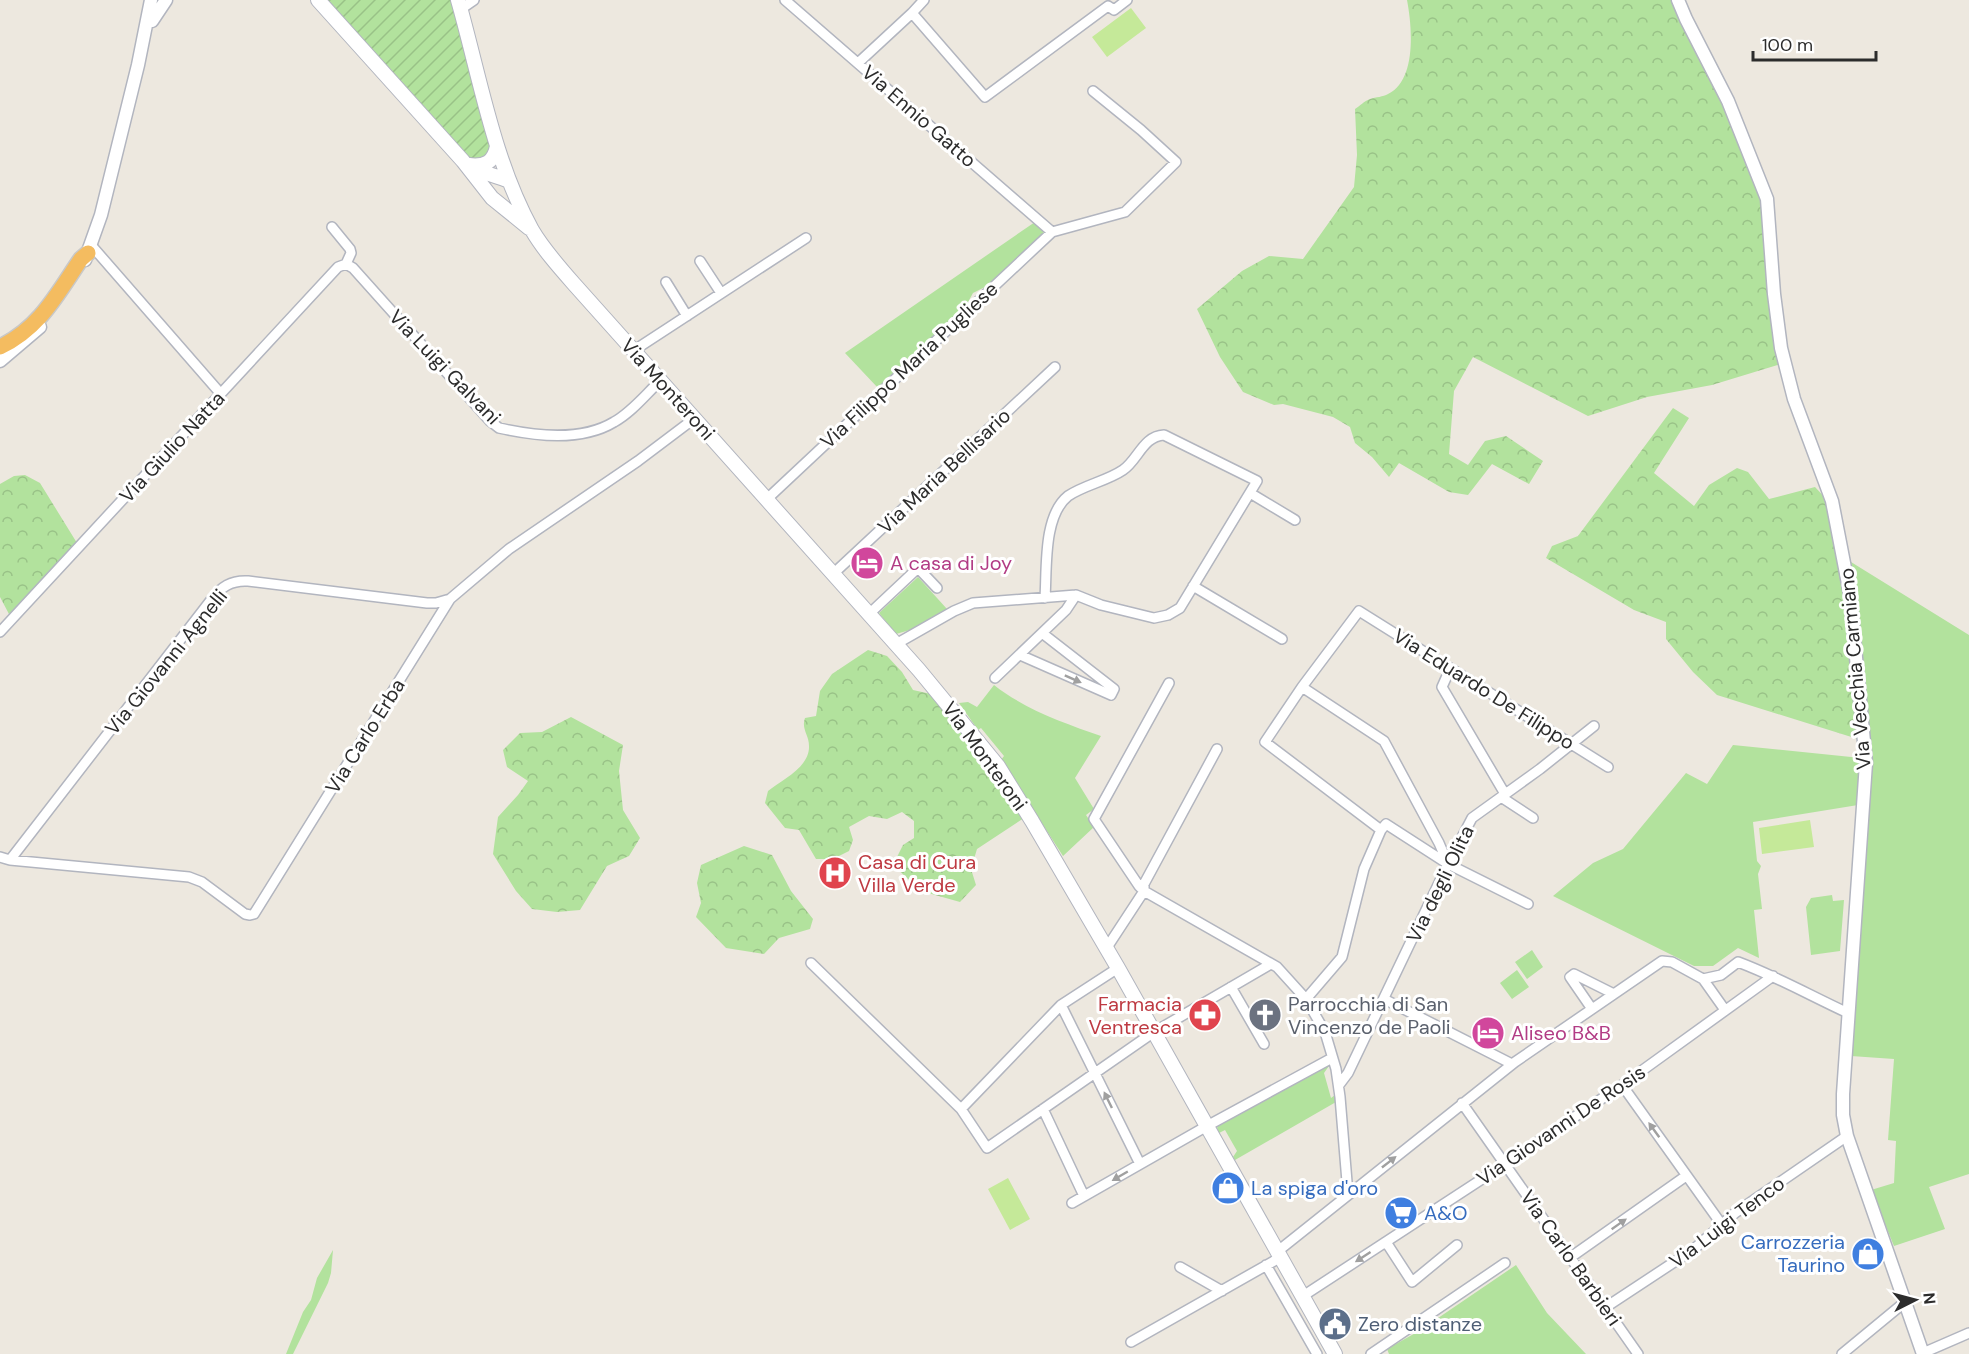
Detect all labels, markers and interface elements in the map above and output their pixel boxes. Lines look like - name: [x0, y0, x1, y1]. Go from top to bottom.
- scale bar: [1753, 24, 1876, 62]
- text: 100 m: [1762, 33, 1813, 57]
- street label: Via Ennio Gatto: [856, 59, 982, 173]
- street label: Via Filippo Maria Pugliese: [815, 276, 1003, 454]
- street label: Via Luigi Galvani: [383, 304, 507, 430]
- street label: Via Monteroni: [615, 333, 721, 445]
- street label: Via Giulio Natta: [114, 386, 230, 508]
- street label: Via Maria Bellisario: [872, 403, 1016, 539]
- hotel icon: A casa di Joy: [849, 545, 885, 581]
- place label: A casa di Joy: [890, 550, 1012, 576]
- street label: Via Vecchia Carmiano: [1833, 567, 1877, 771]
- street label: Via Giovanni Agnelli: [99, 584, 233, 740]
- street label: Via Eduardo De Filippo: [1388, 622, 1580, 756]
- street label: Via Carlo Erba: [319, 674, 411, 798]
- one-way arrow: [1065, 674, 1082, 683]
- street label: Via Monteroni: [937, 696, 1033, 816]
- street label: Via degli Olita: [1400, 821, 1480, 947]
- place label: Casa di Cura Villa Verde: [858, 849, 976, 898]
- hospital icon: Casa di Cura Villa Verde: [817, 855, 853, 891]
- place label: Farmacia Ventresca: [1089, 991, 1182, 1040]
- place label: Parrocchia di San Vincenzo de Paoli: [1288, 991, 1451, 1040]
- pharmacy icon: Farmacia Ventresca: [1187, 997, 1223, 1033]
- church icon: Parrocchia di San Vincenzo de Paoli: [1247, 997, 1283, 1033]
- hotel icon: Aliseo B&B: [1470, 1015, 1506, 1051]
- place label: Aliseo B&B: [1511, 1020, 1611, 1046]
- street label: Via Giovanni De Rosis: [1472, 1059, 1650, 1191]
- one-way arrow: [1103, 1091, 1112, 1108]
- one-way arrow: [1648, 1123, 1660, 1139]
- one-way arrow: [1381, 1156, 1396, 1168]
- one-way arrow: [1112, 1170, 1128, 1181]
- shop icon: La spiga d'oro: [1210, 1170, 1246, 1206]
- street label: Via Luigi Tenco: [1664, 1170, 1790, 1274]
- place label: La spiga d'oro: [1251, 1175, 1378, 1201]
- street label: Via Carlo Barbieri: [1515, 1185, 1627, 1331]
- supermarket icon: A&O: [1383, 1195, 1419, 1231]
- place label: A&O: [1424, 1200, 1467, 1226]
- one-way arrow: [1610, 1218, 1626, 1230]
- place label: Carrozzeria Taurino: [1741, 1229, 1845, 1278]
- shop icon: Carrozzeria Taurino: [1850, 1236, 1886, 1272]
- one-way arrow: [1355, 1251, 1371, 1262]
- north arrow: [1885, 1270, 1945, 1330]
- text: N: [1918, 1292, 1940, 1305]
- public building icon: Zero distanze: [1317, 1306, 1353, 1342]
- place label: Zero distanze: [1358, 1311, 1482, 1337]

